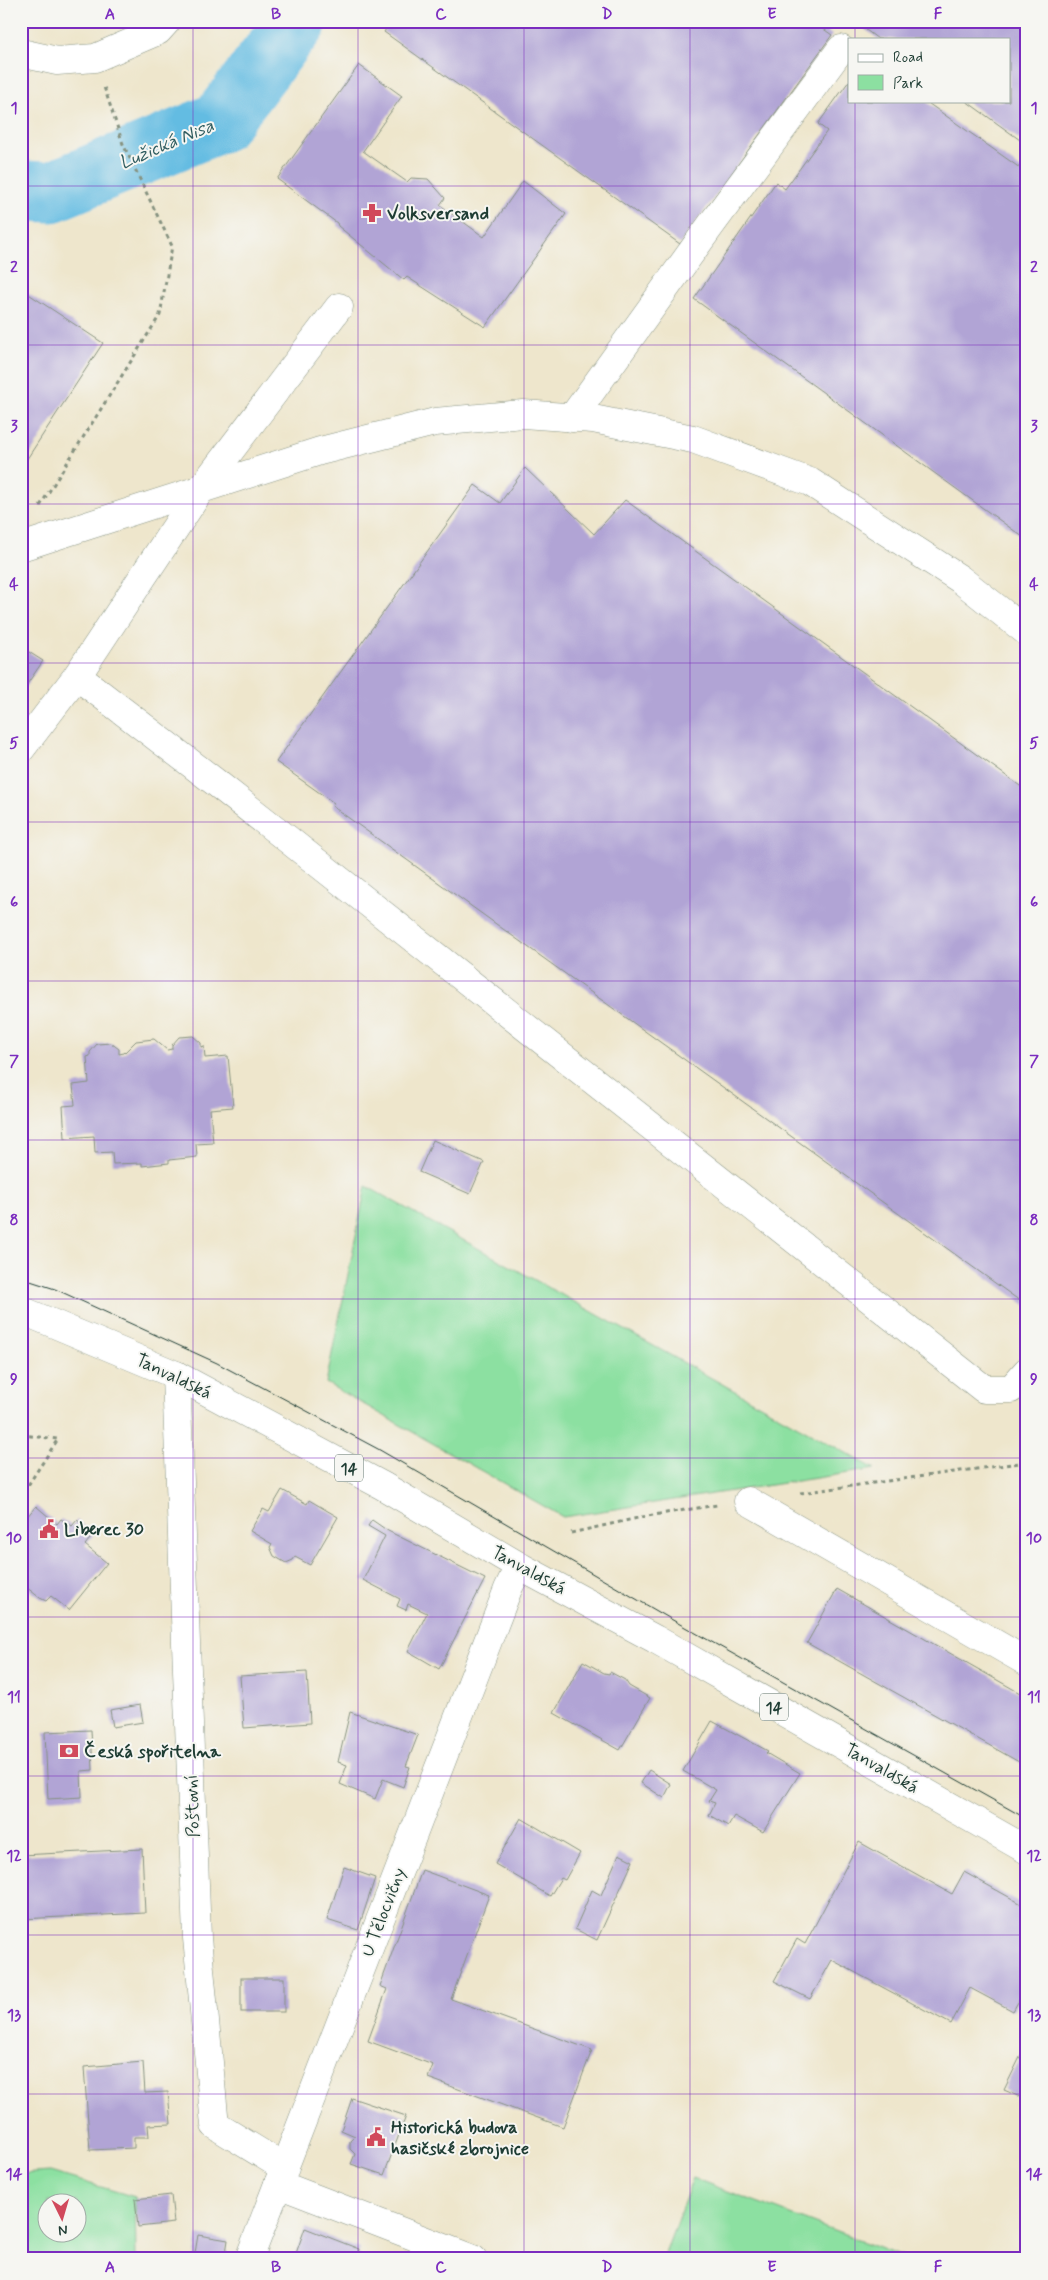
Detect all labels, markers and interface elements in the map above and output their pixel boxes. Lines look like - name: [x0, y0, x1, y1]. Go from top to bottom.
- text: A: [105, 4, 115, 25]
- text: B: [271, 4, 281, 25]
- text: C: [435, 4, 447, 25]
- text: D: [601, 4, 613, 25]
- text: E: [767, 4, 777, 25]
- text: F: [934, 4, 943, 25]
- legend: [848, 38, 1010, 102]
- text: Road: [893, 48, 923, 68]
- text: Park: [893, 74, 923, 94]
- text: 1: [10, 98, 18, 119]
- text: 1: [1030, 98, 1038, 119]
- water label: Lužická Nisa: [115, 113, 218, 176]
- pharmacy icon: Volksversand: [361, 202, 383, 224]
- place label: Volksversand: [387, 202, 489, 226]
- text: 2: [10, 257, 18, 278]
- text: 2: [1030, 257, 1038, 278]
- text: 3: [10, 416, 18, 437]
- text: 3: [1030, 416, 1038, 437]
- text: 4: [9, 574, 19, 595]
- text: 4: [1029, 574, 1039, 595]
- text: 5: [9, 733, 19, 754]
- text: 5: [1029, 733, 1039, 754]
- text: 6: [10, 892, 18, 913]
- text: 6: [1030, 892, 1038, 913]
- text: 7: [9, 1051, 19, 1072]
- text: 7: [1029, 1051, 1039, 1072]
- text: 8: [9, 1210, 19, 1231]
- text: 8: [1029, 1210, 1039, 1231]
- street label: Tanvaldská: [132, 1348, 216, 1406]
- text: 9: [10, 1369, 18, 1390]
- text: 9: [1030, 1369, 1038, 1390]
- road number: 14: [335, 1455, 363, 1482]
- public building icon: Liberec 30: [38, 1518, 60, 1540]
- place label: Liberec 30: [64, 1518, 144, 1542]
- text: 10: [6, 1528, 22, 1549]
- text: 10: [1026, 1528, 1042, 1549]
- street label: Tanvaldská: [487, 1541, 570, 1601]
- text: 11: [7, 1687, 21, 1708]
- text: 11: [1027, 1687, 1041, 1708]
- road number: 14: [760, 1694, 788, 1720]
- street label: Tanvaldská: [840, 1738, 923, 1800]
- bank icon: Česká spořitelna: [58, 1740, 80, 1762]
- place label: Česká spořitelna: [84, 1740, 222, 1764]
- street label: Poštovní: [180, 1774, 206, 1838]
- text: 12: [6, 1846, 22, 1867]
- text: 12: [1026, 1846, 1042, 1867]
- street label: U Tělocvičny: [356, 1864, 412, 1960]
- text: 13: [7, 2005, 21, 2026]
- text: 13: [1027, 2005, 1041, 2026]
- place label: Historická budova hasičské zbrojnice: [391, 2116, 529, 2161]
- public building icon: Historická budova hasičské zbrojnice: [365, 2126, 387, 2148]
- text: 14: [6, 2164, 23, 2185]
- text: 14: [1026, 2164, 1043, 2185]
- north arrow: [38, 2192, 88, 2242]
- text: N: [58, 2221, 68, 2239]
- text: A: [105, 2257, 115, 2278]
- text: B: [271, 2257, 281, 2278]
- text: C: [435, 2257, 447, 2278]
- text: D: [601, 2257, 613, 2278]
- text: E: [767, 2257, 777, 2278]
- text: F: [934, 2257, 943, 2278]

